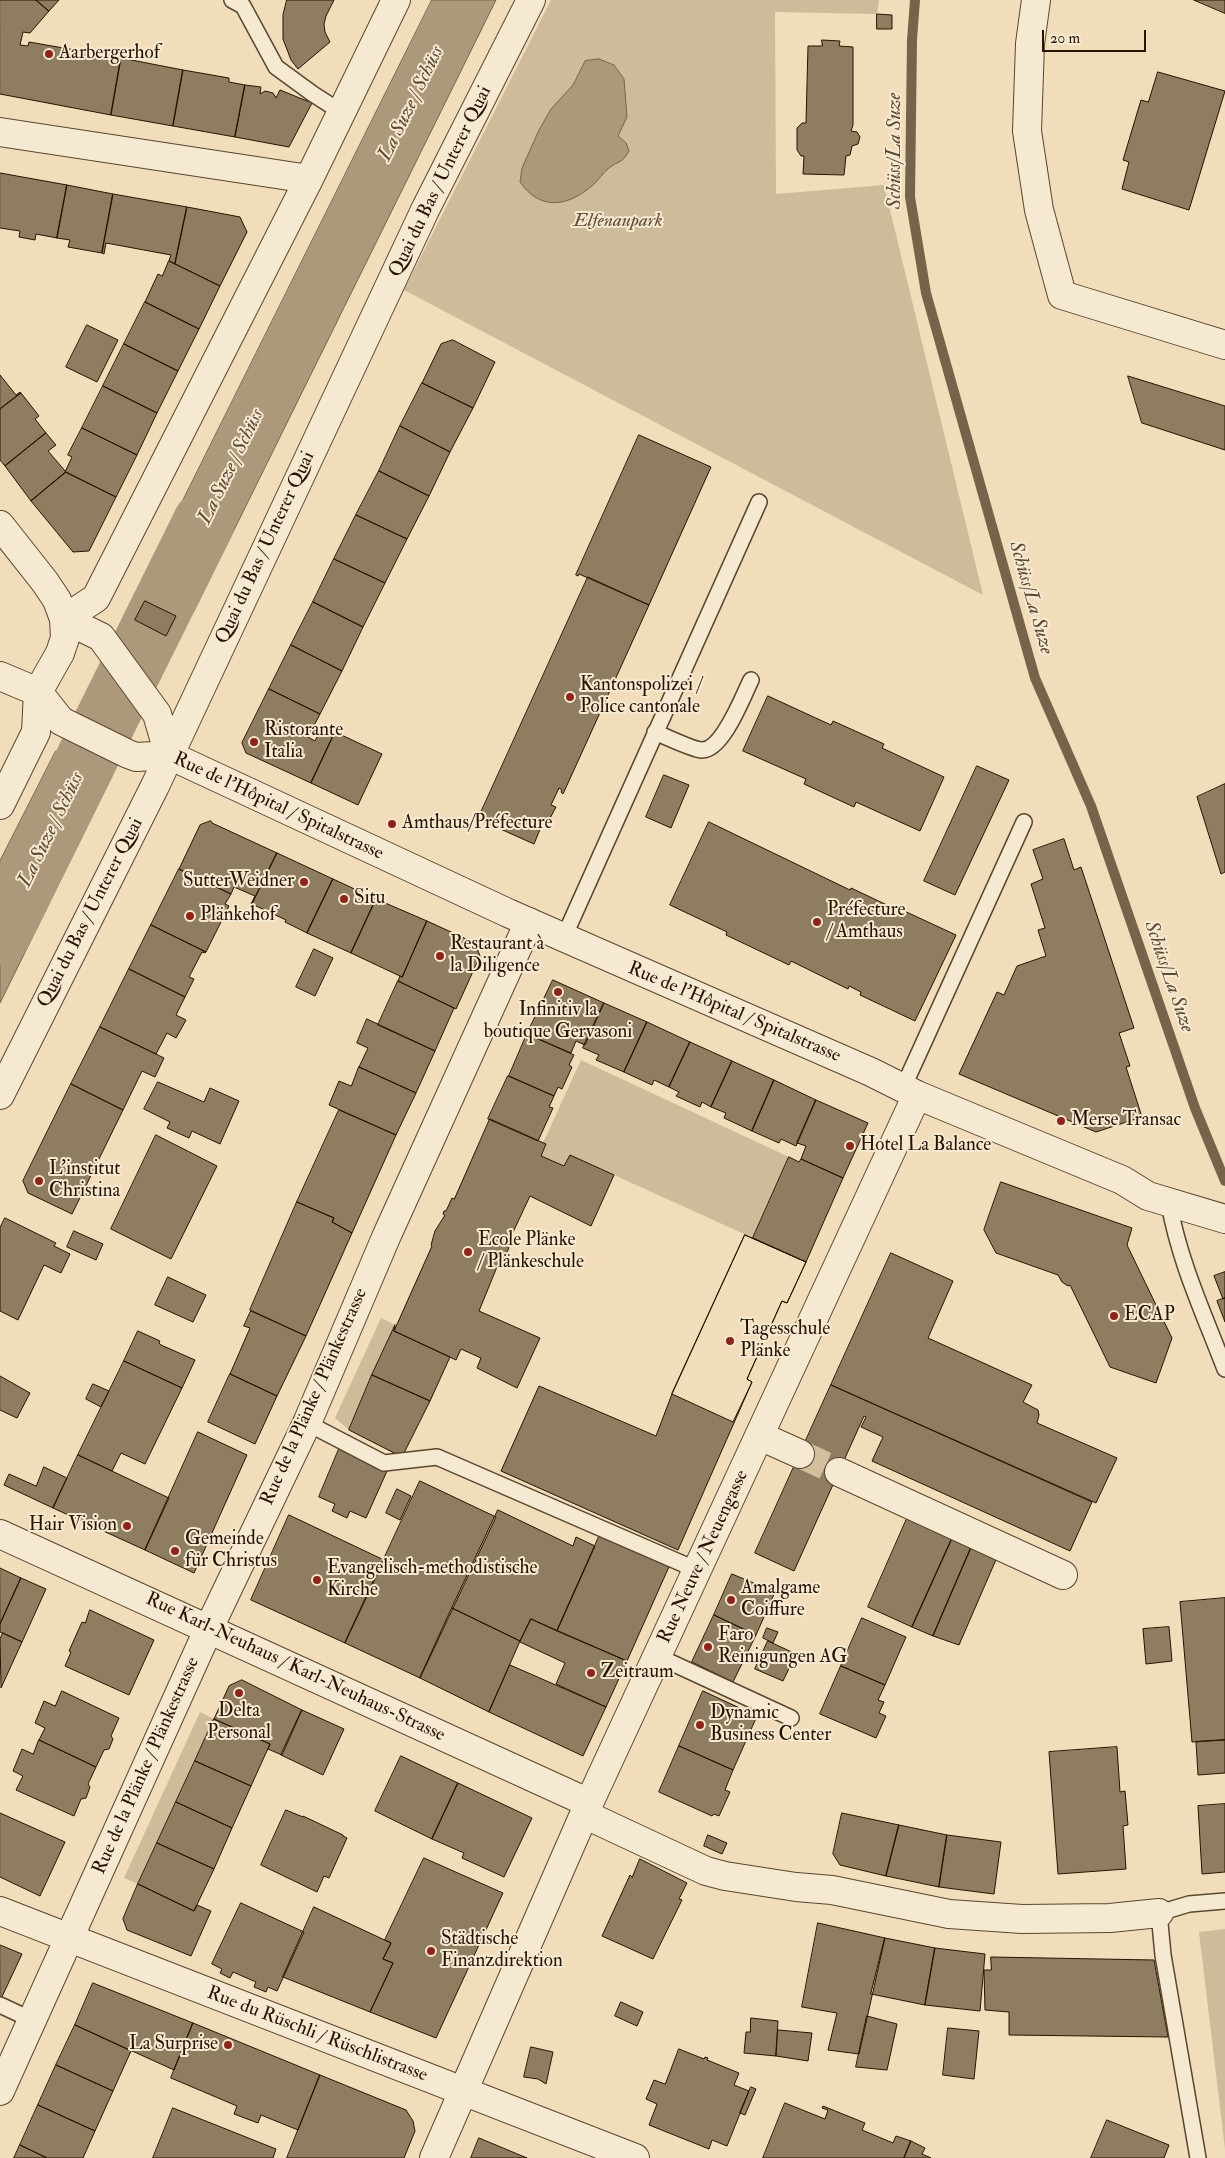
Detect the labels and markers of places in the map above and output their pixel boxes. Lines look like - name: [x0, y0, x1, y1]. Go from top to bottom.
- place label: Aarbergerhof: [59, 43, 160, 65]
- marker: Aarbergerhof: [43, 48, 55, 60]
- place label: Kantonspolizei / Police cantonale: [580, 675, 702, 719]
- marker: Kantonspolizei / Police cantonale: [564, 691, 576, 703]
- place label: Ristorante Italia: [264, 720, 343, 764]
- marker: Ristorante Italia: [248, 736, 260, 748]
- place label: Amthaus/Préfecture: [402, 813, 552, 835]
- marker: Amthaus/Préfecture: [386, 818, 398, 830]
- place label: SutterWeidner: [183, 871, 294, 893]
- marker: SutterWeidner: [298, 876, 310, 888]
- place label: Situ: [354, 888, 385, 910]
- marker: Situ: [338, 893, 350, 905]
- place label: Préfecture / Amthaus: [827, 900, 906, 944]
- place label: Plänkehof: [200, 905, 276, 927]
- marker: Plänkehof: [184, 910, 196, 922]
- marker: Préfecture / Amthaus: [811, 916, 823, 928]
- place label: Restaurant à la Diligence: [450, 934, 544, 978]
- marker: Restaurant à la Diligence: [434, 950, 446, 962]
- marker: Infinitiv la boutique Gervasoni: [552, 986, 564, 998]
- place label: Infinitiv la boutique Gervasoni: [484, 1000, 632, 1044]
- place label: Merse Transac: [1071, 1110, 1181, 1132]
- marker: Merse Transac: [1055, 1115, 1067, 1127]
- place label: Hotel La Balance: [860, 1135, 991, 1157]
- marker: Hotel La Balance: [844, 1140, 856, 1152]
- place label: L'institut Christina: [49, 1159, 120, 1203]
- marker: L'institut Christina: [33, 1175, 45, 1187]
- place label: Ecole Plänke / Plänkeschule: [478, 1230, 584, 1274]
- marker: Ecole Plänke / Plänkeschule: [462, 1246, 474, 1258]
- place label: ECAP: [1124, 1305, 1175, 1327]
- marker: ECAP: [1108, 1310, 1120, 1322]
- place label: Tagesschule Plänke: [740, 1319, 830, 1363]
- marker: Tagesschule Plänke: [724, 1335, 736, 1347]
- place label: Hair Vision: [29, 1515, 117, 1537]
- marker: Hair Vision: [121, 1520, 133, 1532]
- place label: Gemeinde für Christus: [185, 1529, 277, 1573]
- marker: Gemeinde für Christus: [169, 1545, 181, 1557]
- place label: Evangelisch-methodistische Kirche: [327, 1558, 537, 1602]
- marker: Evangelisch-methodistische Kirche: [311, 1574, 323, 1586]
- place label: Amalgame Coiffure: [741, 1578, 820, 1622]
- marker: Amalgame Coiffure: [725, 1594, 737, 1606]
- place label: Faro Reinigungen AG: [718, 1625, 847, 1669]
- marker: Faro Reinigungen AG: [702, 1641, 714, 1653]
- place label: Zeitraum: [601, 1662, 674, 1684]
- marker: Zeitraum: [585, 1667, 597, 1679]
- marker: Delta Personal: [233, 1687, 245, 1699]
- place label: Delta Personal: [207, 1701, 271, 1745]
- place label: Dynamic Business Center: [710, 1703, 831, 1747]
- marker: Dynamic Business Center: [694, 1719, 706, 1731]
- place label: Städtische Finanzdirektion: [441, 1929, 563, 1973]
- marker: Städtische Finanzdirektion: [425, 1945, 437, 1957]
- place label: La Surprise: [129, 2034, 218, 2056]
- marker: La Surprise: [222, 2039, 234, 2051]

